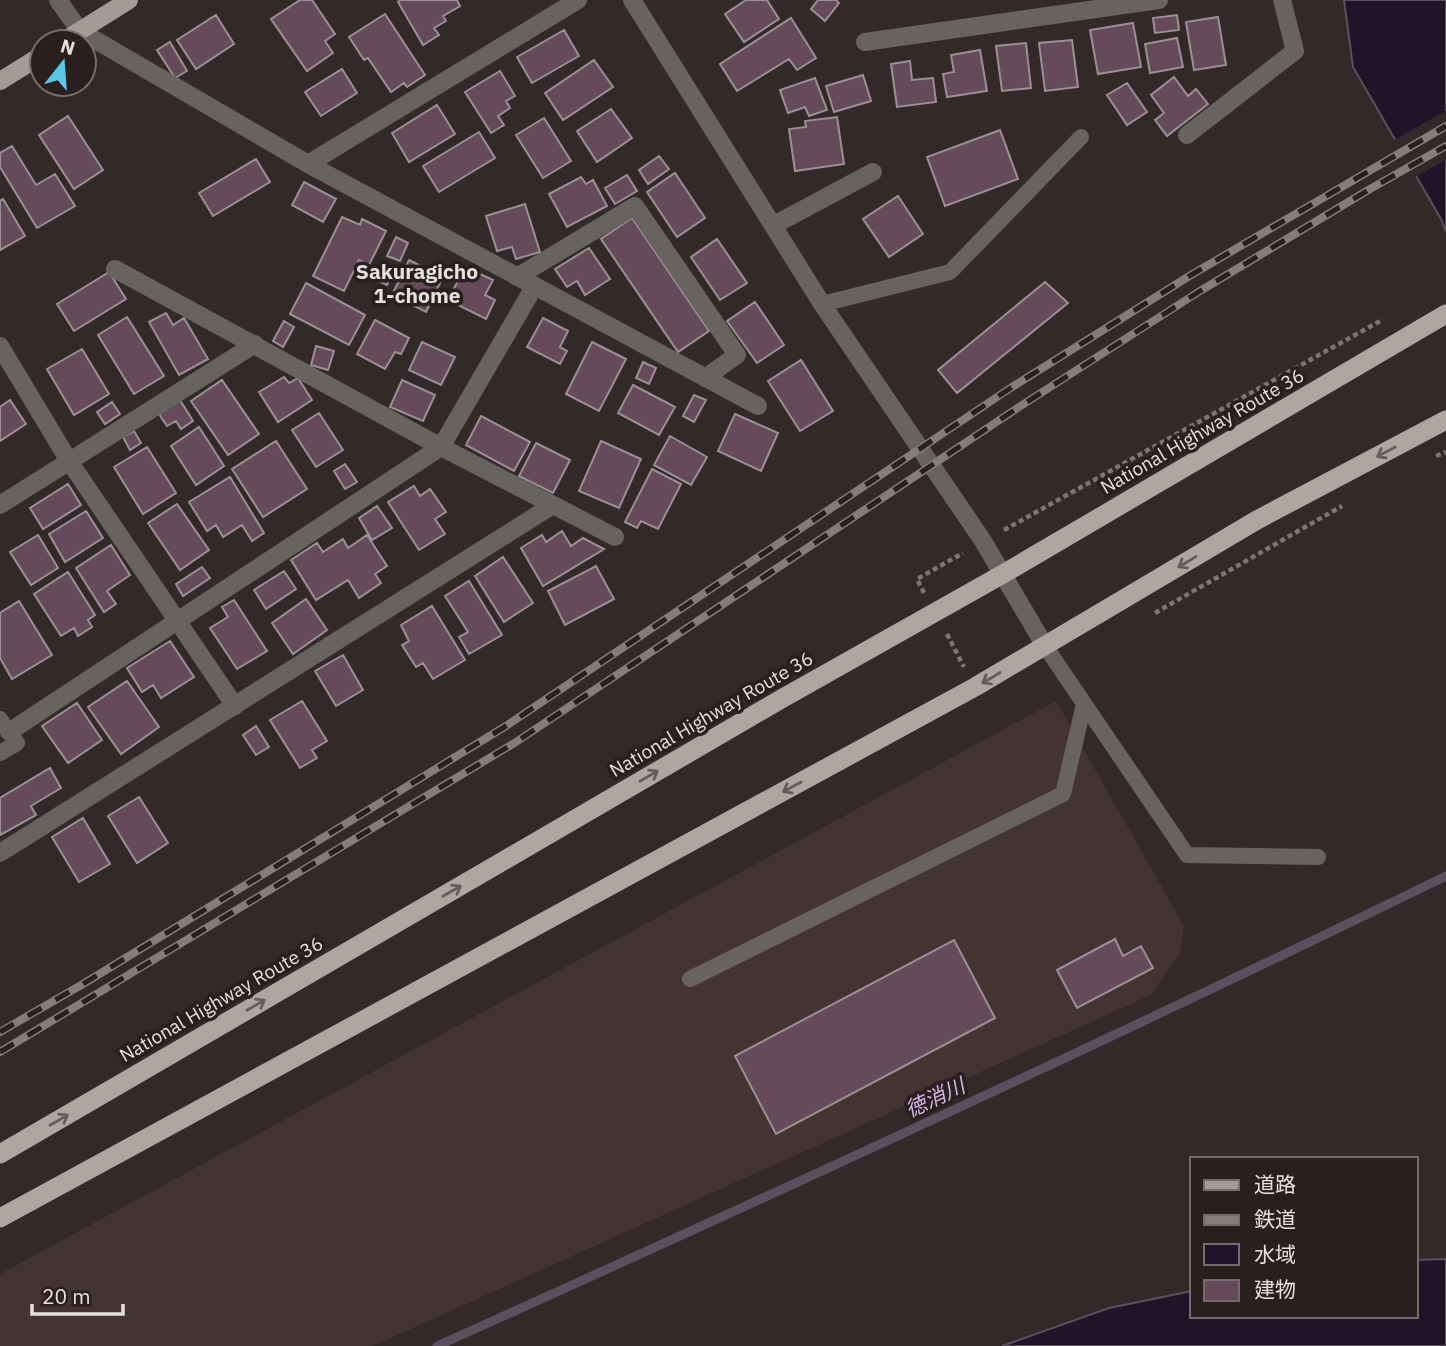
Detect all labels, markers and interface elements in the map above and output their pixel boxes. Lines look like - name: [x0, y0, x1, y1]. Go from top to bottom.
- north arrow: [28, 28, 98, 98]
- text: N: [58, 33, 78, 60]
- district label: Sakuragicho 1-chome: [356, 257, 478, 309]
- street label: National Highway Route 36: [1096, 363, 1308, 499]
- one-way arrow: [1376, 446, 1397, 459]
- one-way arrow: [1177, 555, 1197, 569]
- street label: National Highway Route 36: [605, 646, 817, 782]
- one-way arrow: [981, 672, 1002, 685]
- one-way arrow: [638, 769, 658, 783]
- one-way arrow: [782, 780, 802, 794]
- one-way arrow: [442, 883, 462, 897]
- street label: National Highway Route 36: [115, 931, 327, 1067]
- one-way arrow: [245, 998, 265, 1012]
- water label: 徳消川: [900, 1070, 971, 1123]
- one-way arrow: [48, 1113, 69, 1126]
- legend: [1190, 1157, 1418, 1318]
- text: 道路: [1254, 1170, 1296, 1198]
- text: 鉄道: [1254, 1205, 1296, 1233]
- text: 水域: [1254, 1240, 1296, 1268]
- scale bar: [32, 1272, 122, 1316]
- text: 建物: [1254, 1275, 1296, 1303]
- text: 20 m: [42, 1282, 91, 1310]

